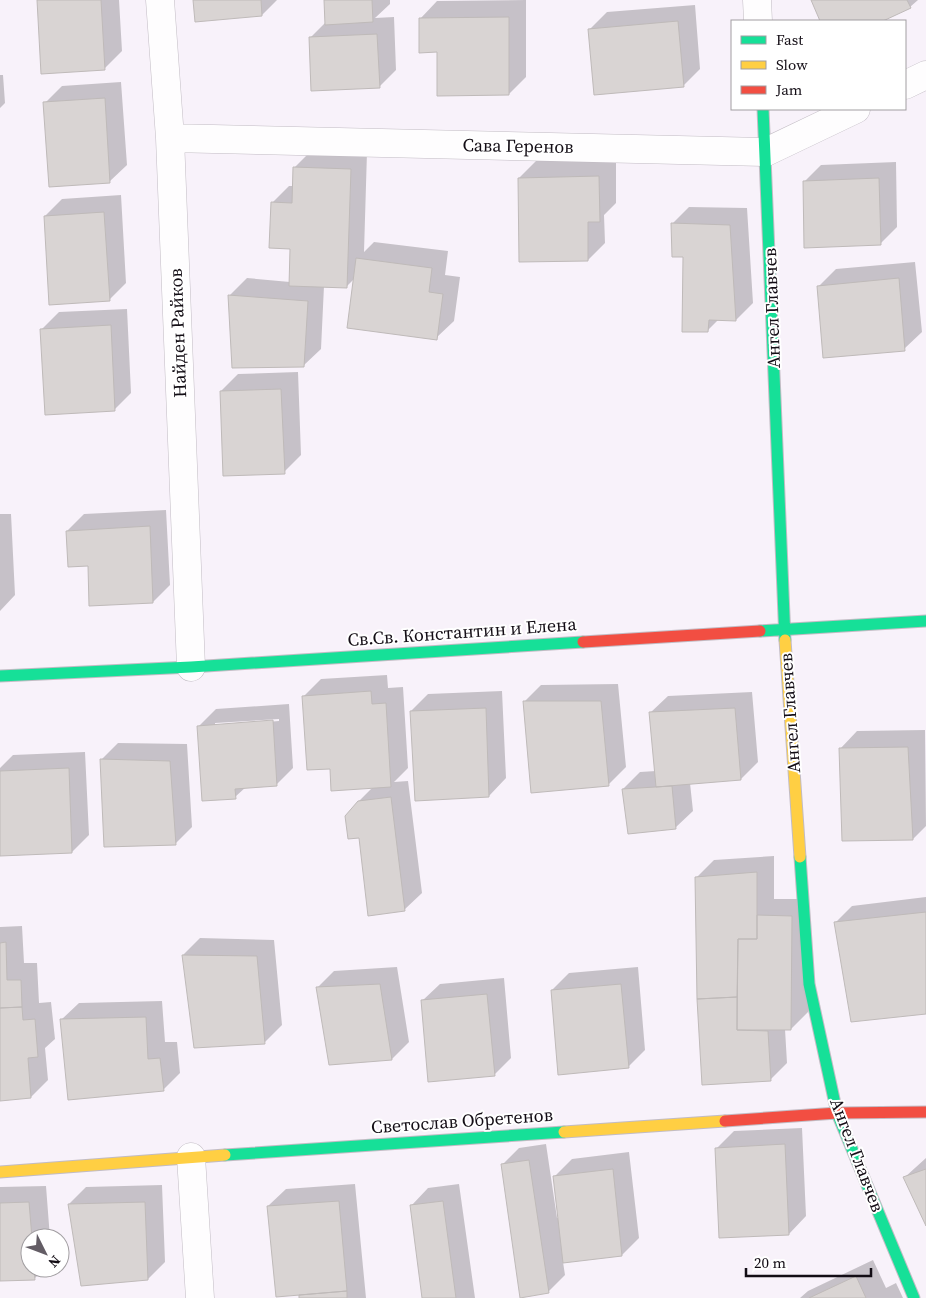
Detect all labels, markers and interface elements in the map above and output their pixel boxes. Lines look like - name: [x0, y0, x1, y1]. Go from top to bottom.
- legend: [731, 20, 906, 110]
- text: Fast: [776, 29, 803, 50]
- text: Slow: [776, 54, 808, 75]
- text: Jam: [775, 79, 803, 100]
- street label: Сава Геренов: [462, 132, 574, 159]
- street label: Ангел Главчев: [757, 247, 786, 369]
- street label: Найден Райков: [163, 268, 192, 398]
- street label: Св.Св. Константин и Елена: [347, 611, 578, 652]
- street label: Ангел Главчев: [773, 652, 806, 774]
- street label: Ангел Главчев: [824, 1094, 891, 1215]
- street label: Светослав Обретенов: [370, 1102, 554, 1139]
- north arrow: [20, 1228, 70, 1278]
- scale bar: [746, 1246, 871, 1278]
- text: N: [44, 1251, 66, 1272]
- text: 20 m: [754, 1252, 786, 1273]

